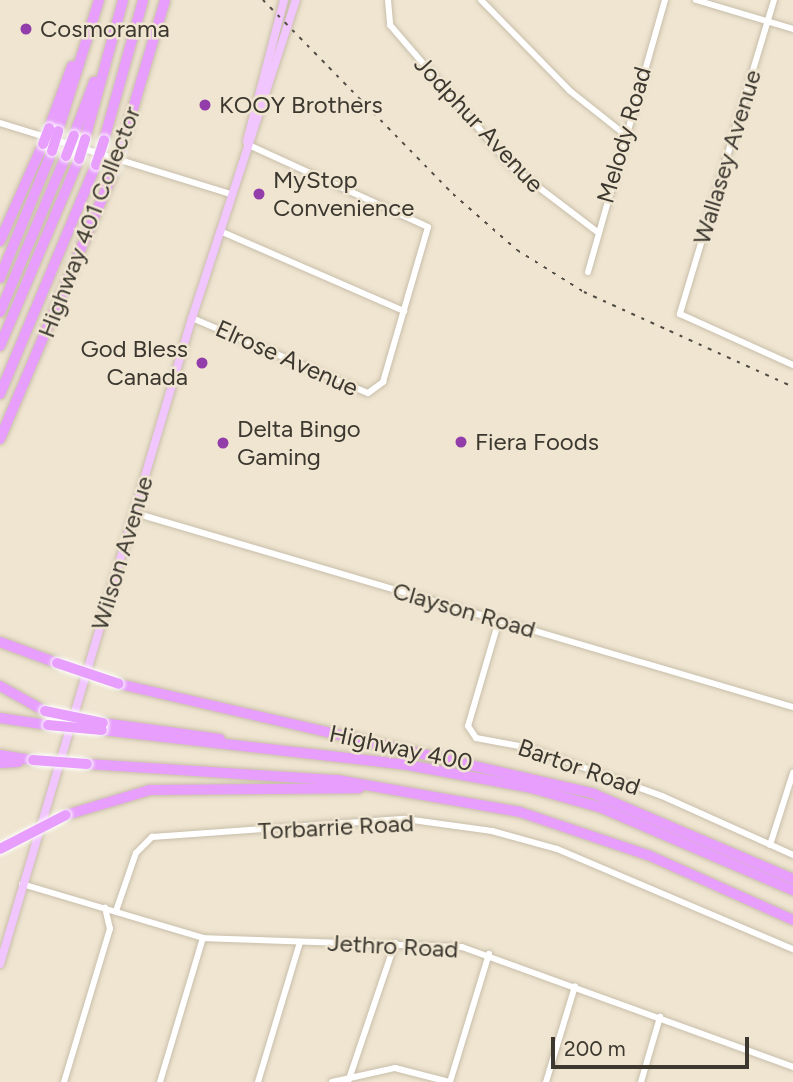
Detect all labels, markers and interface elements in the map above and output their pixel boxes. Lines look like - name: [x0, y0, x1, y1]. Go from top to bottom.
- place label: Cosmorama: [40, 15, 170, 43]
- marker: Cosmorama: [18, 21, 34, 37]
- street label: Jodphur Avenue: [408, 50, 550, 198]
- street label: Melody Road: [591, 64, 657, 206]
- street label: Wallasey Avenue: [687, 66, 767, 248]
- place label: KOOY Brothers: [219, 91, 383, 119]
- marker: KOOY Brothers: [197, 97, 213, 113]
- street label: Highway 401 Collector: [32, 102, 146, 342]
- place label: MyStop Convenience: [273, 166, 414, 222]
- marker: MyStop Convenience: [251, 186, 267, 202]
- street label: Elrose Avenue: [211, 314, 363, 402]
- place label: God Bless Canada: [80, 335, 188, 391]
- marker: God Bless Canada: [194, 355, 210, 371]
- place label: Delta Bingo Gaming: [237, 415, 361, 471]
- place label: Fiera Foods: [475, 428, 599, 456]
- marker: Fiera Foods: [453, 434, 469, 450]
- marker: Delta Bingo Gaming: [215, 435, 231, 451]
- street label: Wilson Avenue: [85, 473, 159, 633]
- street label: Clayson Road: [389, 576, 539, 644]
- street label: Highway 400: [327, 719, 475, 777]
- street label: Bartor Road: [514, 733, 644, 801]
- street label: Torbarrie Road: [257, 809, 415, 845]
- street label: Jethro Road: [327, 928, 459, 964]
- scale bar: [555, 1023, 753, 1066]
- text: 200 m: [564, 1036, 626, 1061]

